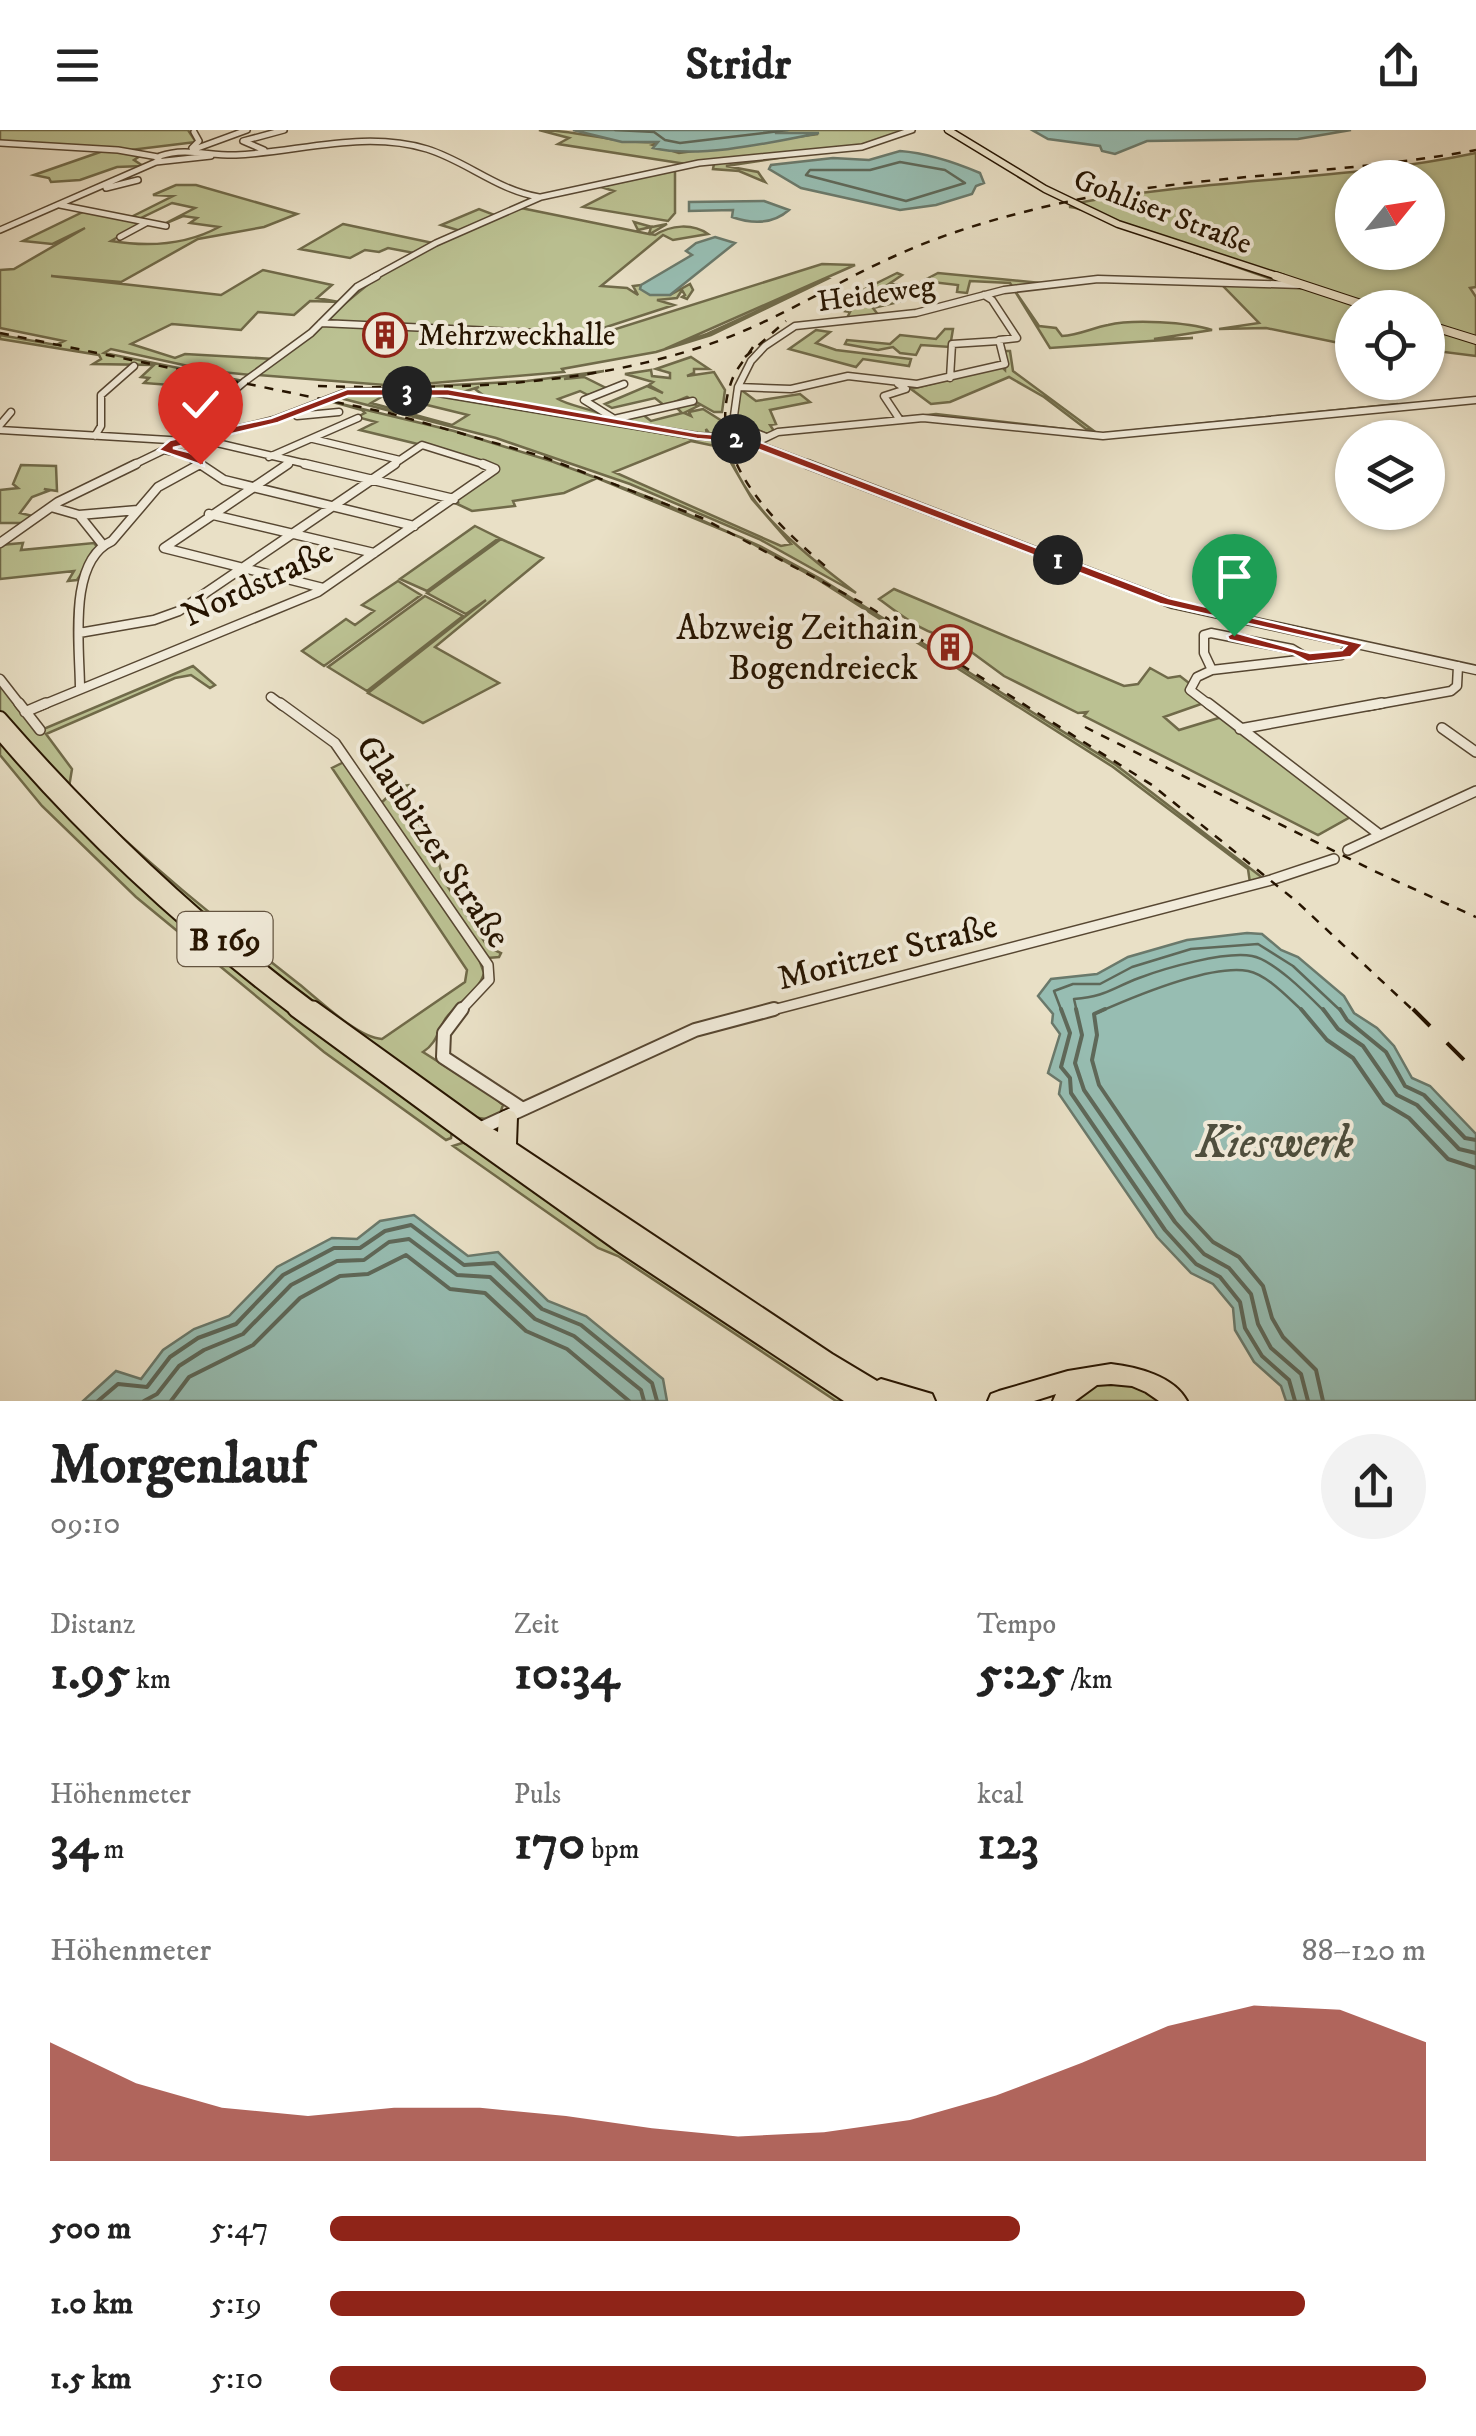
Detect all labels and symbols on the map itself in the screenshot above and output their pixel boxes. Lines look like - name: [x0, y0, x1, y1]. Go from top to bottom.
- north arrow: [1335, 160, 1445, 270]
- street label: Gohliser Straße: [1068, 161, 1257, 263]
- street label: Heideweg: [815, 268, 938, 321]
- building icon: Mehrzweckhalle: [362, 312, 408, 358]
- place label: Mehrzweckhalle: [418, 318, 615, 355]
- pin: [158, 362, 243, 465]
- pin: 3: [382, 366, 432, 416]
- pin: 2: [711, 414, 761, 464]
- street label: Nordstraße: [175, 530, 340, 638]
- pin: [1192, 534, 1277, 637]
- pin: 1: [1033, 535, 1083, 585]
- place label: Abzweig Zeithain Bogendreieck: [676, 607, 918, 691]
- building icon: Abzweig Zeithain Bogendreieck: [927, 624, 973, 670]
- street label: Glaubitzer Straße: [345, 728, 520, 957]
- street label: Moritzer Straße: [773, 904, 1002, 1001]
- road number: B 169: [178, 912, 272, 966]
- water label: Kieswerk: [1194, 1116, 1354, 1172]

